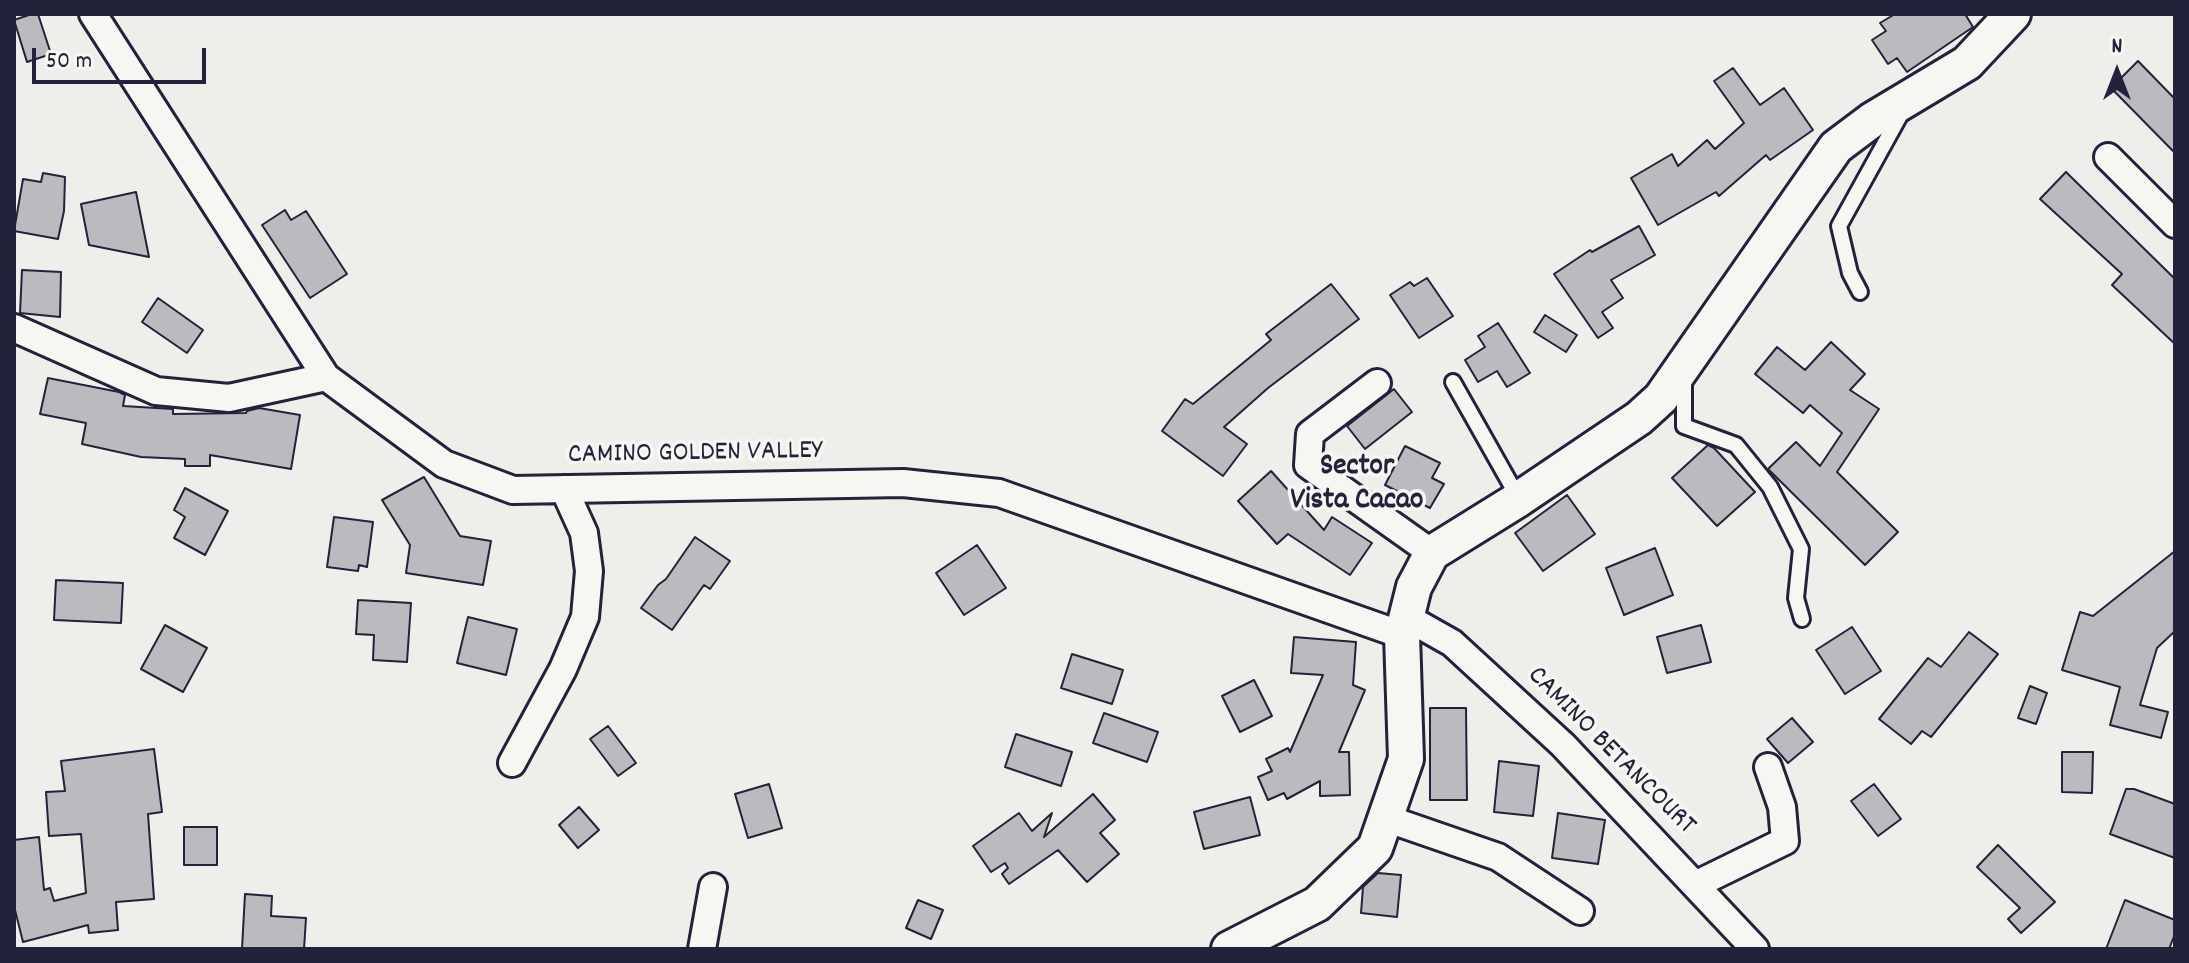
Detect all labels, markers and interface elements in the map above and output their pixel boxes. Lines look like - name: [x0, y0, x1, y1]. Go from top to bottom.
- scale bar: [36, 32, 210, 82]
- north arrow: [2077, 32, 2157, 112]
- text: N: [2112, 32, 2122, 63]
- text: 50 m: [46, 45, 92, 79]
- street label: CAMINO GOLDEN VALLEY: [568, 436, 822, 474]
- district label: Sector Vista Cacao: [1291, 451, 1423, 522]
- street label: CAMINO BETANCOURT: [1519, 661, 1701, 843]

